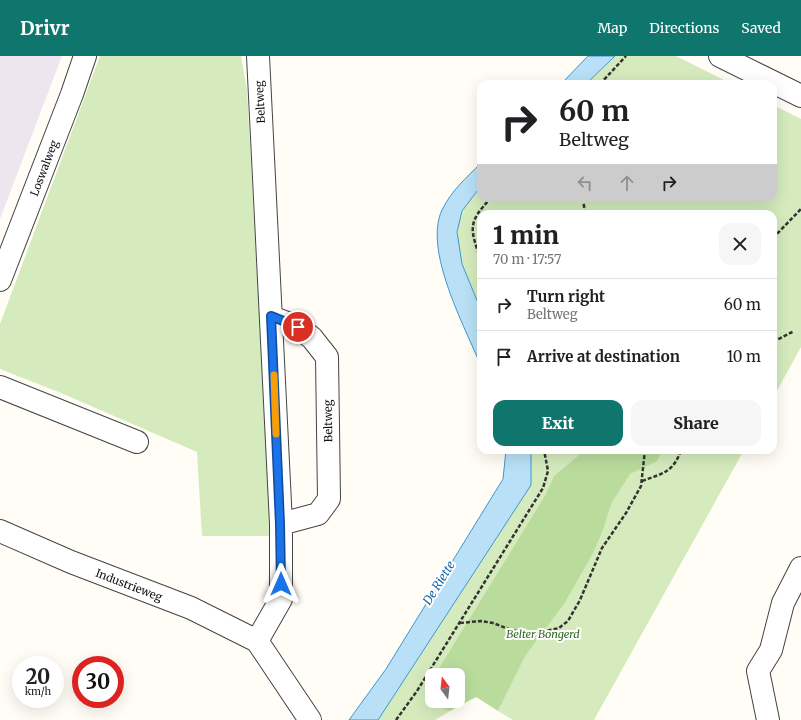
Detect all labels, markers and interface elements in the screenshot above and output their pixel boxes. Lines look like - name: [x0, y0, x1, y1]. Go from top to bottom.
- text: Drivr: [20, 16, 70, 40]
- text: Map: [597, 19, 627, 37]
- text: Directions: [649, 19, 719, 37]
- text: Saved: [741, 19, 781, 37]
- street label: Beltweg: [252, 80, 268, 124]
- text: 60 m: [559, 93, 629, 129]
- icon: right: [493, 96, 545, 148]
- text: Beltweg: [559, 128, 629, 151]
- street label: Loswalweg: [27, 138, 61, 198]
- icon: left: [574, 172, 596, 194]
- icon: ahead: [616, 172, 638, 194]
- icon: right: [658, 172, 680, 194]
- text: 1 min: [493, 220, 559, 251]
- button: close: [719, 223, 761, 265]
- text: 70 m · 17:57: [493, 251, 561, 268]
- text: Turn right: [527, 287, 605, 306]
- icon: right: [493, 294, 515, 316]
- text: 60 m: [724, 295, 761, 314]
- text: Beltweg: [527, 306, 578, 323]
- pin: [281, 310, 315, 344]
- icon: arrive: [287, 316, 309, 338]
- icon: arrive: [493, 346, 515, 368]
- text: Arrive at destination: [527, 347, 680, 366]
- text: 10 m: [727, 347, 761, 366]
- street label: Beltweg: [321, 399, 335, 443]
- button: Exit: [493, 400, 623, 446]
- button: Share: [631, 400, 761, 446]
- water label: De Riette: [419, 558, 458, 608]
- position arrow: [260, 563, 302, 605]
- street label: Industrieweg: [94, 566, 165, 604]
- park label: Belter Bongerd: [506, 627, 580, 641]
- speed limit sign: 30: [72, 656, 124, 708]
- text: 20: [26, 664, 50, 689]
- north arrow: [425, 668, 465, 708]
- map controls: [425, 668, 465, 708]
- text: km/h: [25, 685, 51, 698]

